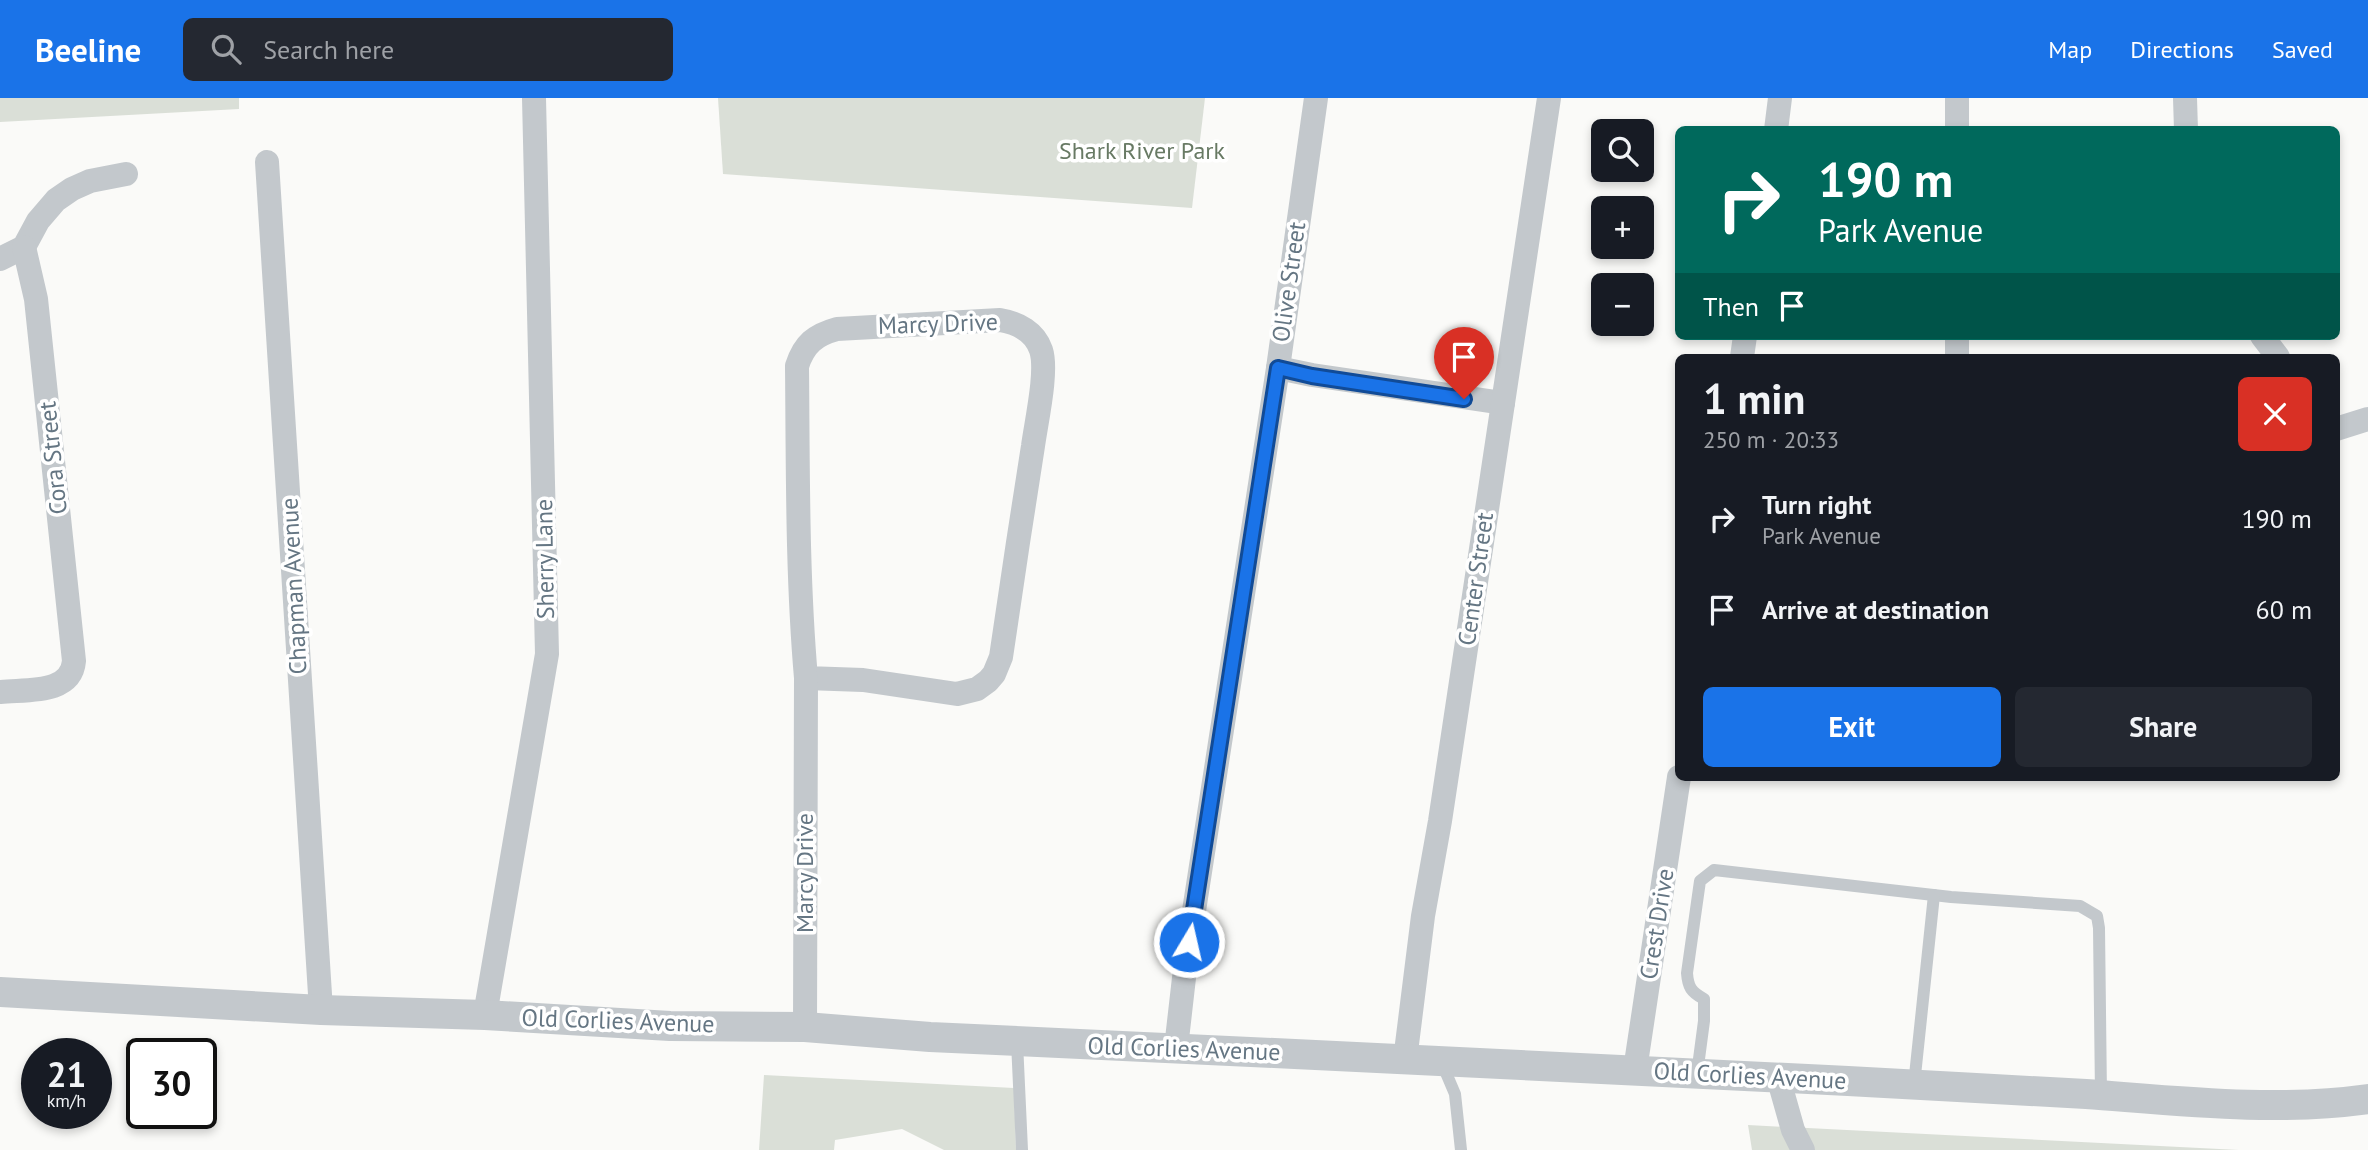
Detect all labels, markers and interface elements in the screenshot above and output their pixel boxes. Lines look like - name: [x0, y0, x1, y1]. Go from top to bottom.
- search box: [183, 18, 673, 81]
- text: Beeline: [35, 28, 141, 71]
- icon: search: [207, 30, 245, 68]
- text: Search here: [263, 33, 394, 66]
- text: Map: [2048, 34, 2092, 65]
- text: Directions: [2130, 34, 2234, 65]
- text: Saved: [2272, 34, 2333, 65]
- map controls: [1591, 119, 1654, 336]
- button: search: [1591, 119, 1654, 182]
- park label: Shark River Park: [1059, 135, 1226, 166]
- text: 190 m: [1818, 147, 1953, 211]
- icon: right: [1703, 154, 1794, 245]
- button: +: [1591, 196, 1654, 259]
- text: Park Avenue: [1818, 209, 1983, 251]
- street label: Olive Street: [1265, 220, 1312, 344]
- button: −: [1591, 273, 1654, 336]
- icon: arrive: [1773, 287, 1811, 325]
- text: Then: [1703, 290, 1759, 323]
- street label: Marcy Drive: [877, 306, 999, 341]
- pin: [1434, 327, 1494, 399]
- icon: arrive: [1445, 338, 1483, 376]
- text: 1 min: [1703, 371, 1805, 426]
- button: close: [2238, 377, 2312, 451]
- street label: Cora Street: [31, 400, 74, 516]
- text: 250 m · 20:33: [1703, 425, 1839, 454]
- text: Turn right: [1762, 488, 1871, 521]
- street label: Chapman Avenue: [273, 497, 314, 675]
- street label: Sherry Lane: [528, 499, 561, 619]
- icon: right: [1703, 500, 1741, 538]
- text: 190 m: [2241, 502, 2312, 535]
- street label: Center Street: [1451, 510, 1500, 647]
- text: Park Avenue: [1762, 521, 1881, 550]
- icon: arrive: [1703, 591, 1741, 629]
- text: Arrive at destination: [1762, 593, 1989, 626]
- text: 60 m: [2256, 593, 2312, 626]
- button: Exit: [1703, 687, 2001, 767]
- button: Share: [2015, 687, 2312, 767]
- street label: Marcy Drive: [789, 813, 820, 933]
- street label: Crest Drive: [1632, 866, 1681, 982]
- position arrow: [1152, 905, 1226, 979]
- street label: Old Corlies Avenue: [521, 1002, 715, 1039]
- street label: Old Corlies Avenue: [1087, 1030, 1281, 1067]
- speed limit sign: 30: [126, 1038, 217, 1129]
- text: 21: [47, 1051, 86, 1097]
- street label: Old Corlies Avenue: [1653, 1055, 1847, 1096]
- text: km/h: [47, 1089, 86, 1112]

